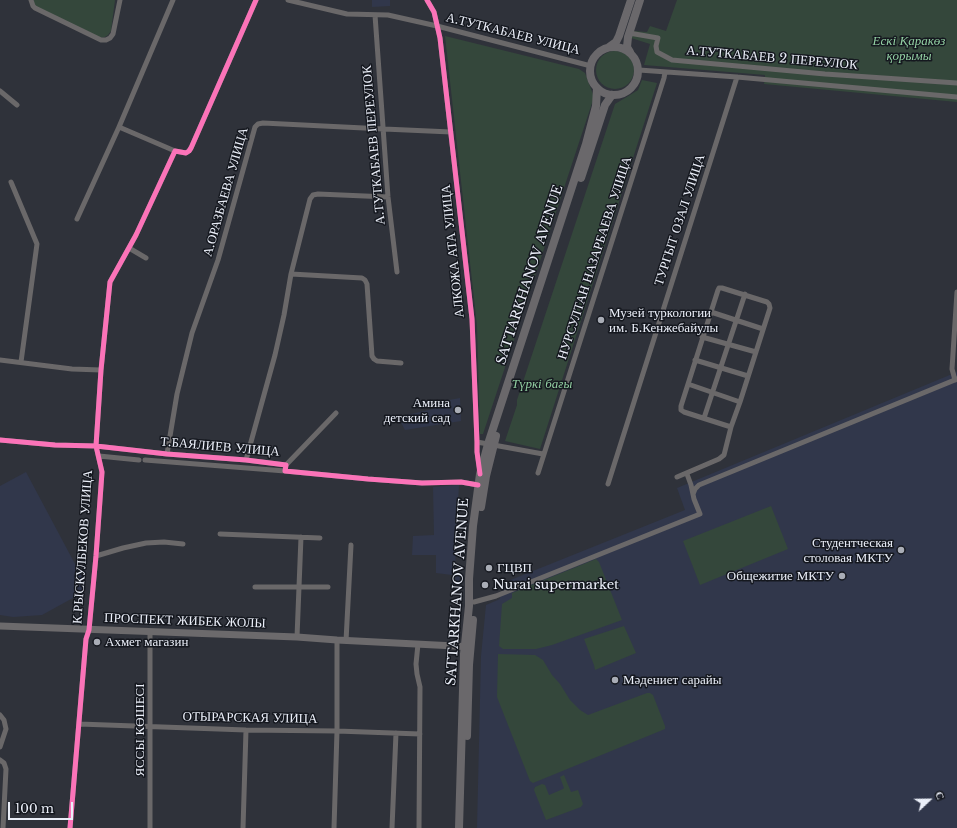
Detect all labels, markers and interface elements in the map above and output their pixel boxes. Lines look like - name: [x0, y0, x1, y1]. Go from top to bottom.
- street label: А.ТУТКАБАЕВ УЛИЦА: [444, 10, 582, 58]
- park label: Ескі Қаракөз қорымы: [873, 33, 945, 64]
- street label: А.ТУТКАБАЕВ 2 ПЕРЕУЛОК: [686, 43, 858, 73]
- street label: А.ТУТКАБАЕВ ПЕРЕУЛОК: [359, 65, 389, 225]
- street label: А.ОРАЗБАЕВА УЛИЦА: [200, 126, 252, 258]
- street label: ТУРГЫТ ОЗАЛ УЛИЦА: [651, 152, 709, 288]
- street label: НУРСУЛТАН НАЗАРБАЕВА УЛИЦА: [555, 154, 635, 362]
- street label: SATTARKHANOV AVENUE: [494, 183, 566, 367]
- street label: АЛКОЖА АТА УЛИЦА: [438, 184, 468, 318]
- place label: Музей туркологии им. Б.Кенжебайулы: [609, 305, 718, 336]
- marker: Музей туркологии им. Б.Кенжебайулы: [596, 315, 606, 325]
- park label: Түркі бағы: [512, 376, 572, 392]
- place label: Амина детский сад: [384, 395, 450, 426]
- marker: Амина детский сад: [453, 405, 463, 415]
- street label: Т.БАЯЛИЕВ УЛИЦА: [160, 434, 280, 460]
- street label: К.РЫСКУЛБЕКОВ УЛИЦА: [70, 469, 96, 625]
- street label: SATTARKHANOV AVENUE: [444, 498, 472, 686]
- place label: Студентческая столовая МКТУ: [804, 535, 893, 566]
- marker: Студентческая столовая МКТУ: [896, 545, 906, 555]
- place label: ГЦВП: [497, 560, 532, 576]
- marker: ГЦВП: [484, 563, 494, 573]
- place label: Общежитие МКТУ: [727, 568, 834, 584]
- marker: Общежитие МКТУ: [837, 571, 847, 581]
- place label: Nurai supermarket: [493, 577, 619, 593]
- marker: Nurai supermarket: [480, 580, 490, 590]
- street label: ПРОСПЕКТ ЖИБЕК ЖОЛЫ: [104, 610, 266, 632]
- place label: Ахмет магазин: [105, 634, 188, 650]
- marker: Ахмет магазин: [92, 637, 102, 647]
- place label: Мәдениет сарайы: [623, 672, 721, 688]
- marker: Мәдениет сарайы: [610, 675, 620, 685]
- street label: ЯССЫ КӨШЕСІ: [132, 683, 148, 777]
- street label: ОТЫРАРСКАЯ УЛИЦА: [182, 709, 318, 727]
- north arrow: [909, 780, 949, 820]
- text: С: [932, 789, 948, 802]
- scale bar: [10, 794, 75, 820]
- text: 100 m: [15, 801, 54, 816]

